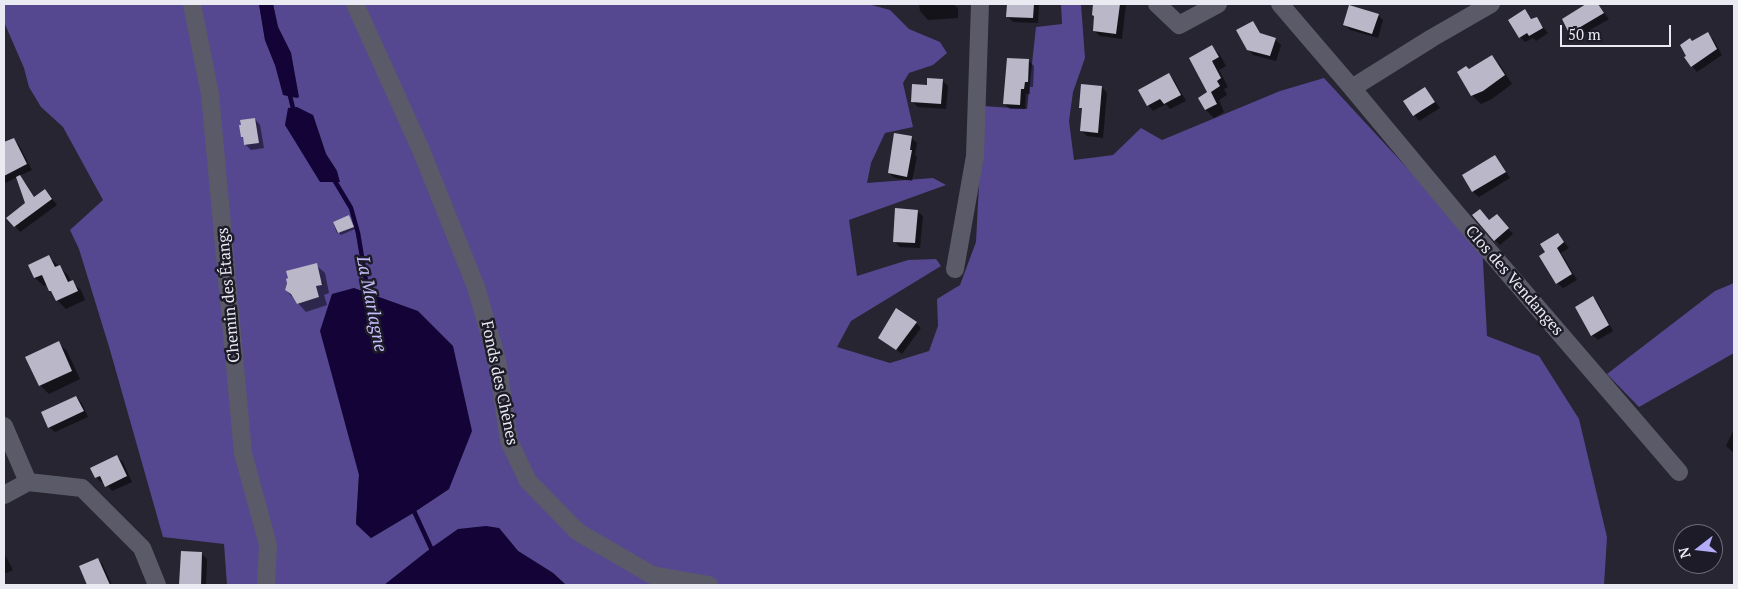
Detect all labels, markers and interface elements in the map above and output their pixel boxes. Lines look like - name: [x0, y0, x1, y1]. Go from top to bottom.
- scale bar: [1563, 15, 1674, 47]
- text: 50 m: [1568, 24, 1601, 44]
- street label: Clos des Vendanges: [1461, 222, 1567, 340]
- street label: Chemin des Étangs: [214, 227, 244, 363]
- water label: La Marlagne: [351, 254, 391, 354]
- street label: Fonds des Chênes: [476, 319, 522, 447]
- north arrow: [1673, 524, 1723, 574]
- text: N: [1673, 545, 1695, 561]

